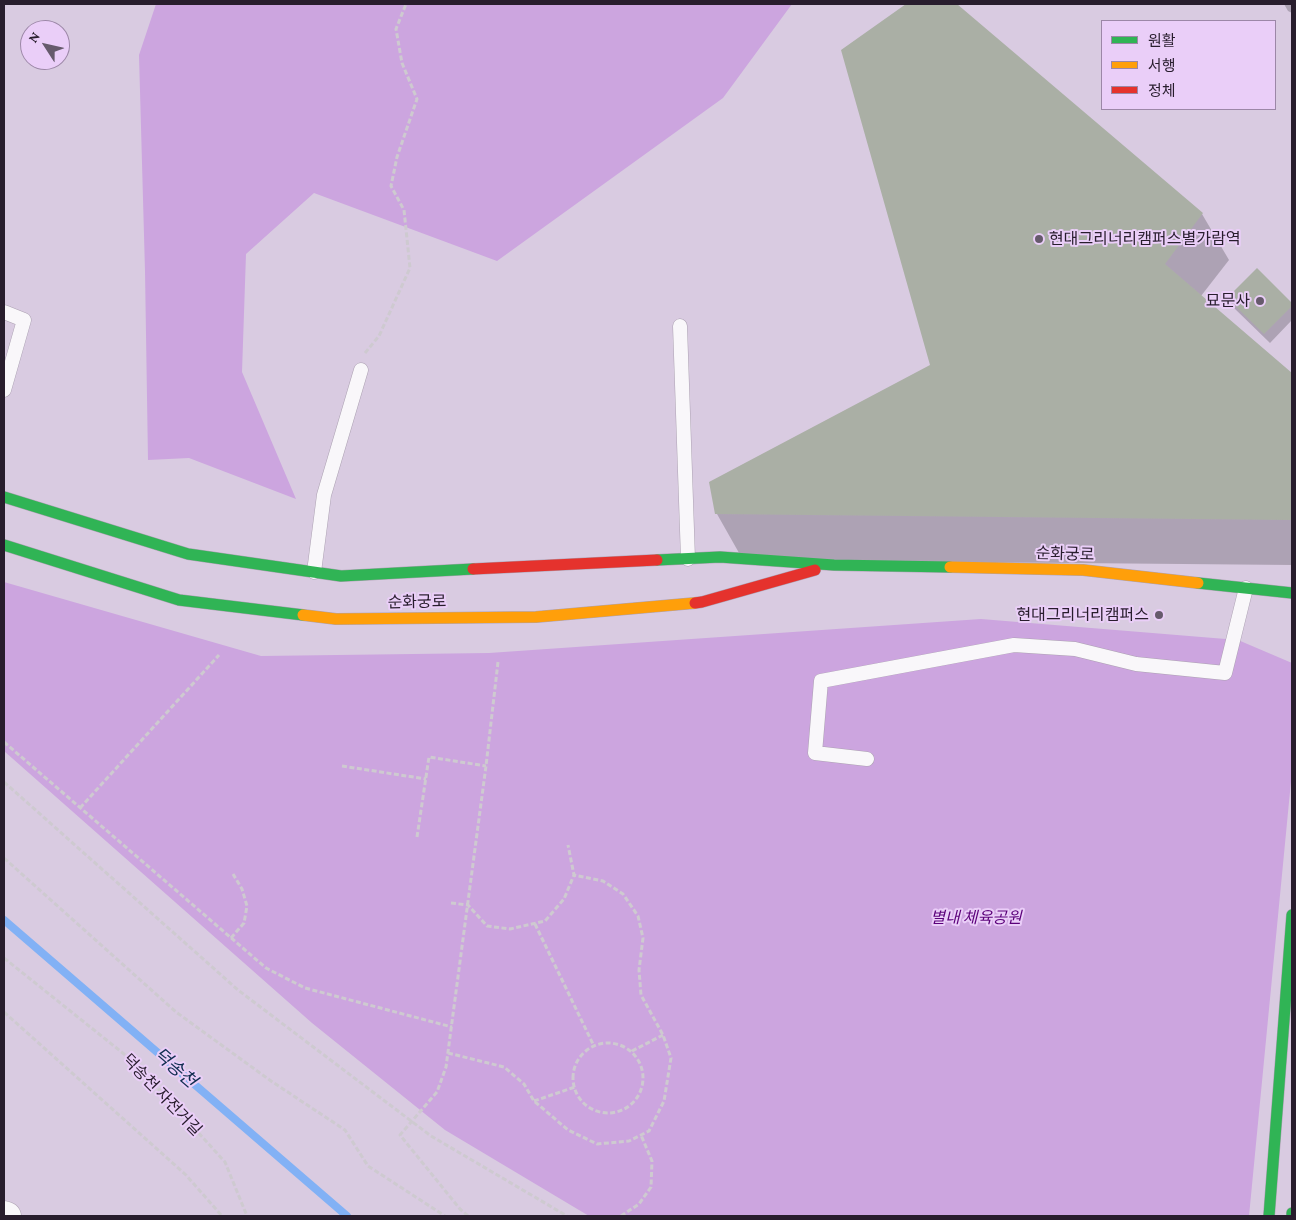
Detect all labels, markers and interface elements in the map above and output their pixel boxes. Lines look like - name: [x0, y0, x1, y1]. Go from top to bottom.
- north arrow: [20, 20, 70, 70]
- legend: [1101, 20, 1276, 110]
- text: N: [24, 28, 43, 45]
- text: 원활: [1148, 33, 1176, 49]
- text: 서행: [1148, 58, 1176, 74]
- text: 정체: [1148, 83, 1176, 99]
- place label: 현대그리너리캠퍼스별가람역: [1049, 229, 1240, 249]
- marker: 현대그리너리캠퍼스별가람역: [1033, 233, 1045, 245]
- place label: 묘문사: [1206, 291, 1250, 311]
- marker: 묘문사: [1254, 295, 1266, 307]
- street label: 순화궁로: [1035, 543, 1095, 565]
- street label: 순화궁로: [387, 592, 447, 612]
- place label: 현대그리너리캠퍼스: [1017, 605, 1149, 625]
- marker: 현대그리너리캠퍼스: [1153, 609, 1165, 621]
- park label: 별내 체육공원: [930, 908, 1022, 928]
- water label: 덕송천: [149, 1044, 201, 1092]
- street label: 덕송천 자전거길: [118, 1050, 206, 1140]

